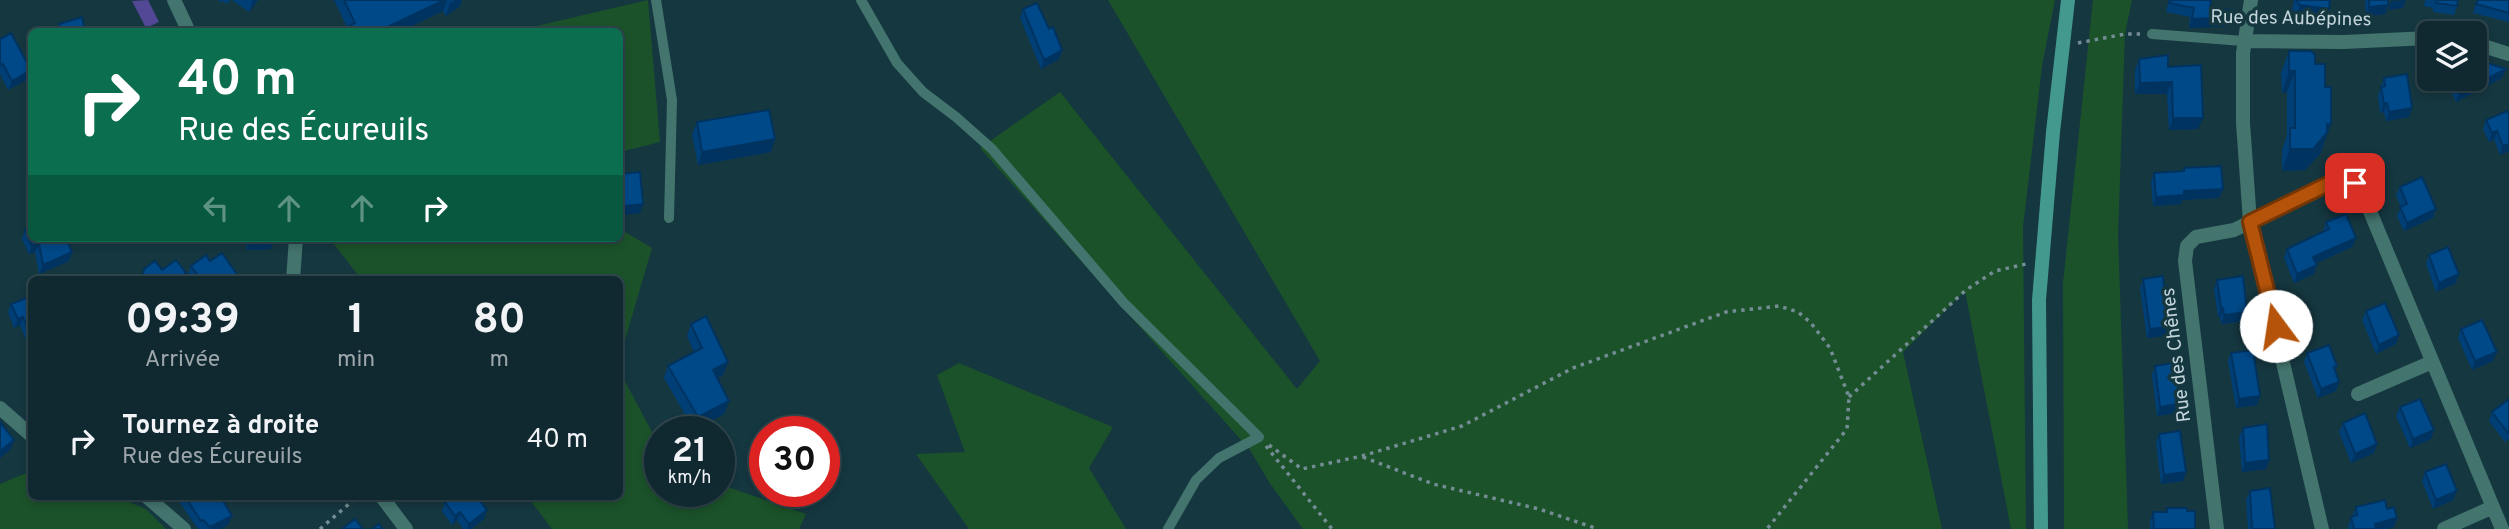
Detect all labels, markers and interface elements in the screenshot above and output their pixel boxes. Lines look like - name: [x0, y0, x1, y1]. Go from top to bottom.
- street label: Rue des Aubépines: [2210, 6, 2372, 32]
- map controls: [2417, 21, 2487, 91]
- button: layers: [2417, 21, 2487, 91]
- text: 40 m: [178, 51, 297, 113]
- icon: right: [63, 56, 154, 147]
- text: Rue des Écureuils: [178, 112, 429, 152]
- pin: [2325, 153, 2385, 213]
- icon: arrive: [2336, 164, 2374, 202]
- icon: left: [197, 189, 235, 227]
- icon: ahead: [270, 189, 308, 227]
- icon: ahead: [343, 189, 381, 227]
- icon: right: [416, 189, 454, 227]
- street label: Rue des Chênes: [2157, 286, 2197, 424]
- position arrow: [2239, 289, 2313, 363]
- text: 09:39: [125, 295, 240, 348]
- text: 1: [348, 295, 365, 348]
- text: 80: [472, 295, 526, 348]
- text: Arrivée: [145, 346, 220, 375]
- text: min: [337, 346, 375, 375]
- text: m: [489, 346, 509, 375]
- text: Tournez à droite: [122, 410, 319, 443]
- speed limit sign: 30: [749, 416, 840, 507]
- icon: right: [63, 422, 101, 460]
- text: 40 m: [527, 424, 588, 457]
- text: 21: [672, 430, 707, 474]
- text: Rue des Écureuils: [122, 443, 303, 472]
- text: km/h: [668, 467, 711, 490]

